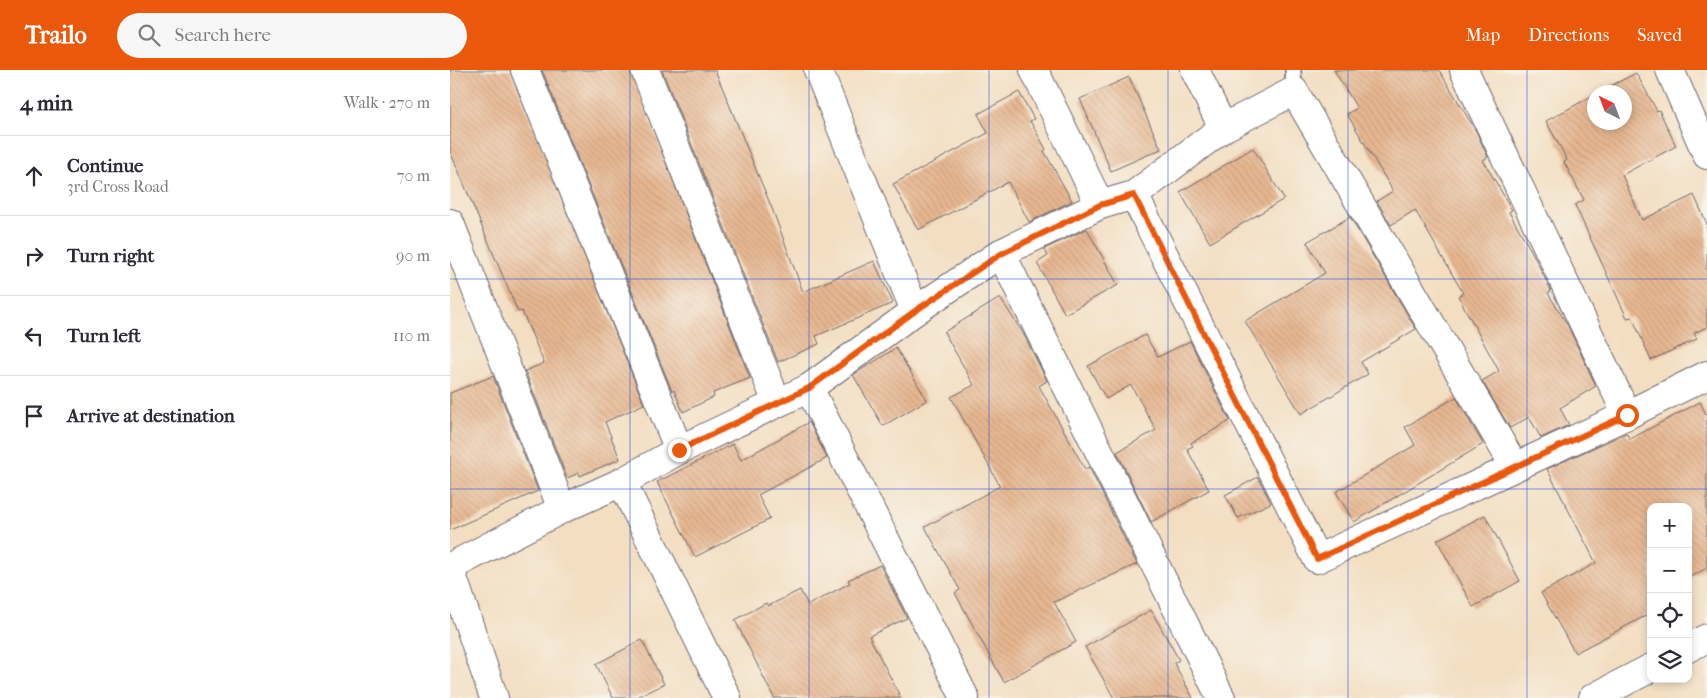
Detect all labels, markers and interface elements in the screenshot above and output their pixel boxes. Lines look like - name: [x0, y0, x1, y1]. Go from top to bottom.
- search box: [117, 13, 467, 58]
- text: Trailo: [25, 21, 87, 49]
- icon: search: [135, 21, 163, 49]
- text: Search here: [175, 24, 271, 46]
- text: Map: [1466, 25, 1500, 46]
- text: Directions: [1528, 25, 1609, 46]
- text: Saved: [1637, 25, 1682, 46]
- north arrow: [1587, 85, 1632, 130]
- text: 4 min: [20, 91, 73, 115]
- text: Walk · 270 m: [344, 93, 430, 112]
- text: Continue: [67, 155, 143, 177]
- icon: ahead: [20, 162, 48, 190]
- text: 70 m: [397, 166, 430, 185]
- text: 3rd Cross Road: [67, 177, 169, 196]
- icon: right: [20, 242, 48, 270]
- text: Turn right: [67, 245, 154, 267]
- text: 90 m: [396, 246, 430, 265]
- icon: left: [20, 322, 48, 350]
- text: Turn left: [67, 325, 141, 347]
- text: 110 m: [393, 326, 430, 345]
- icon: arrive: [20, 402, 48, 430]
- route start: [1616, 404, 1639, 427]
- text: Arrive at destination: [67, 405, 235, 427]
- route end: [668, 439, 691, 462]
- map controls: [1647, 503, 1692, 683]
- button: +: [1647, 503, 1692, 548]
- button: −: [1647, 548, 1692, 593]
- button: locate: [1647, 593, 1692, 638]
- button: layers: [1647, 638, 1692, 683]

